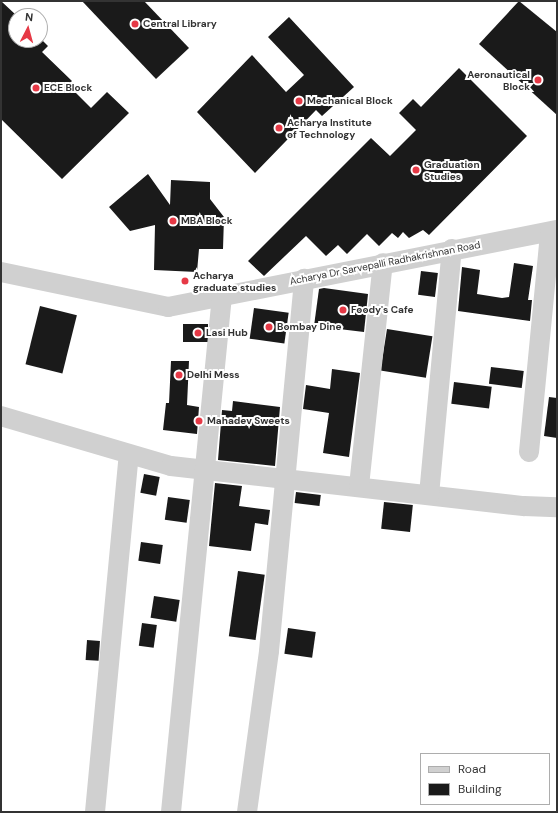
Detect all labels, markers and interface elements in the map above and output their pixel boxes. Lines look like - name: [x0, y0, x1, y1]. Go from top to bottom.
- north arrow: [8, 8, 48, 48]
- text: N: [24, 10, 34, 24]
- place label: Central Library: [143, 18, 217, 30]
- marker: Central Library: [130, 19, 140, 29]
- place label: Aeronautical Block: [467, 68, 530, 92]
- marker: Aeronautical Block: [533, 75, 543, 85]
- place label: ECE Block: [44, 82, 92, 94]
- marker: ECE Block: [31, 83, 41, 93]
- place label: Mechanical Block: [307, 95, 393, 107]
- marker: Mechanical Block: [294, 96, 304, 106]
- place label: Acharya Institute of Technology: [287, 116, 372, 140]
- marker: Acharya Institute of Technology: [274, 123, 284, 133]
- place label: Graduation Studies: [424, 158, 480, 182]
- marker: Graduation Studies: [411, 165, 421, 175]
- place label: MBA Block: [181, 215, 233, 227]
- marker: MBA Block: [168, 216, 178, 226]
- street label: Acharya Dr Sarvepalli Radhakrishnan Road: [289, 239, 481, 287]
- place label: Acharya graduate studies: [193, 269, 276, 292]
- marker: Acharya graduate studies: [180, 276, 190, 286]
- place label: Foody's Cafe: [351, 304, 413, 316]
- marker: Foody's Cafe: [338, 305, 348, 315]
- place label: Bombay Dine: [277, 321, 342, 333]
- marker: Bombay Dine: [264, 322, 274, 332]
- place label: Lasi Hub: [206, 327, 248, 339]
- marker: Lasi Hub: [193, 328, 203, 338]
- place label: Delhi Mess: [187, 369, 240, 381]
- marker: Delhi Mess: [174, 370, 184, 380]
- place label: Mahadev Sweets: [207, 415, 290, 427]
- marker: Mahadev Sweets: [194, 416, 204, 426]
- legend: [420, 753, 550, 805]
- text: Road: [458, 761, 486, 777]
- text: Building: [458, 781, 502, 797]

